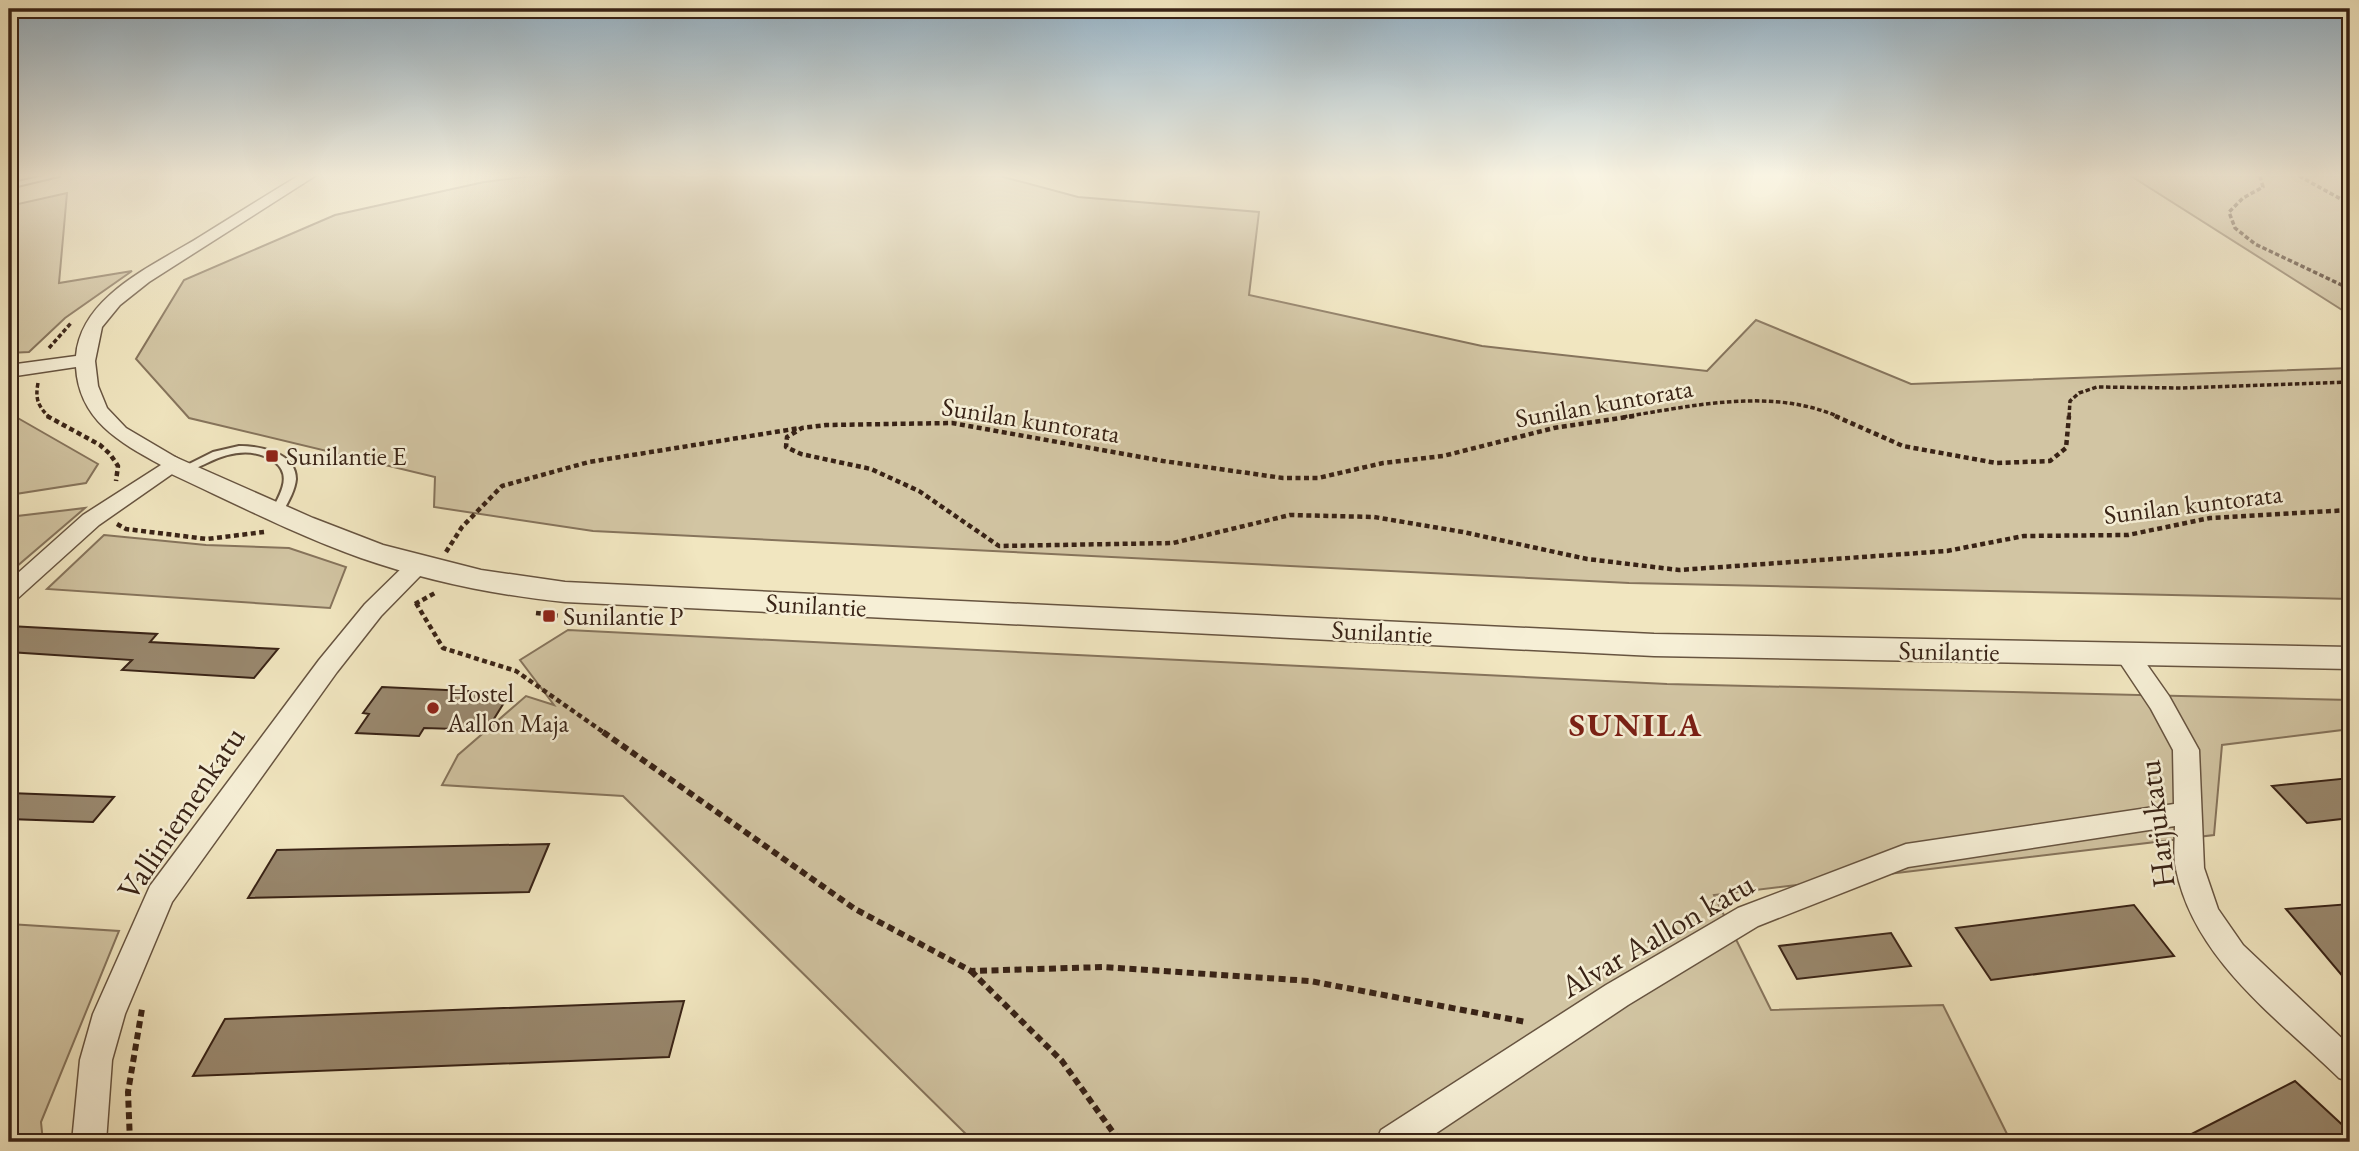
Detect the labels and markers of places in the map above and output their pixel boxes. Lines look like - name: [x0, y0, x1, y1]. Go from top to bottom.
- place label: Sunilantie E: [286, 439, 407, 473]
- marker: Sunilantie E: [264, 448, 280, 464]
- place label: Sunilantie P: [563, 599, 683, 633]
- marker: Sunilantie P: [541, 608, 557, 624]
- place label: Hostel Aallon Maja: [446, 676, 570, 740]
- marker: Hostel Aallon Maja: [425, 700, 441, 716]

